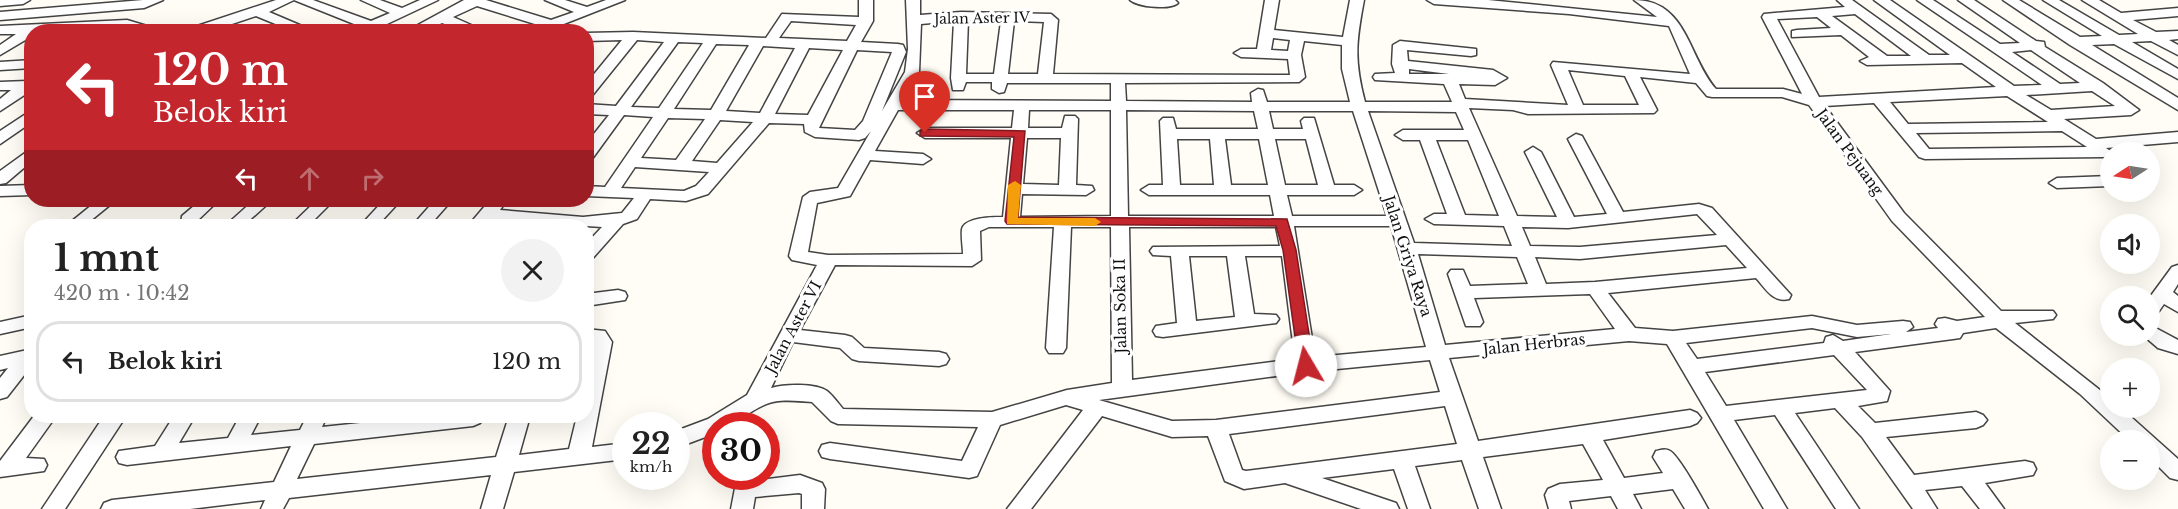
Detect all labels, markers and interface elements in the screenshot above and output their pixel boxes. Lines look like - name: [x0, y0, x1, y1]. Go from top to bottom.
- street label: Jalan Aster IV: [932, 8, 1031, 28]
- text: 120 m: [153, 44, 288, 96]
- icon: left: [54, 48, 132, 126]
- pin: [899, 71, 950, 133]
- icon: arrive: [908, 80, 941, 113]
- text: Belok kiri: [153, 96, 288, 129]
- street label: Jalan Pejuang: [1811, 103, 1888, 200]
- north arrow: [2100, 142, 2160, 202]
- map controls: [2100, 142, 2160, 490]
- icon: left: [230, 162, 263, 195]
- icon: ahead: [293, 162, 326, 195]
- icon: right: [356, 162, 389, 195]
- street label: Jalan Griya Raya: [1379, 191, 1437, 320]
- button: sound: [2100, 214, 2160, 274]
- text: 1 mnt: [54, 236, 159, 281]
- button: close: [501, 239, 564, 302]
- street label: Jalan Soka II: [1110, 258, 1130, 356]
- street label: Jalan Aster VI: [760, 277, 825, 378]
- text: 420 m · 10:42: [54, 281, 190, 305]
- button: search: [2100, 286, 2160, 346]
- street label: Jalan Herbras: [1480, 329, 1586, 359]
- position arrow: [1274, 334, 1338, 398]
- icon: left: [57, 345, 90, 378]
- text: Belok kiri: [108, 348, 222, 375]
- text: 120 m: [492, 348, 561, 375]
- button: +: [2100, 358, 2160, 418]
- speed limit sign: 30: [702, 412, 780, 490]
- text: 22: [631, 425, 671, 462]
- button: −: [2100, 430, 2160, 490]
- text: km/h: [630, 457, 672, 476]

